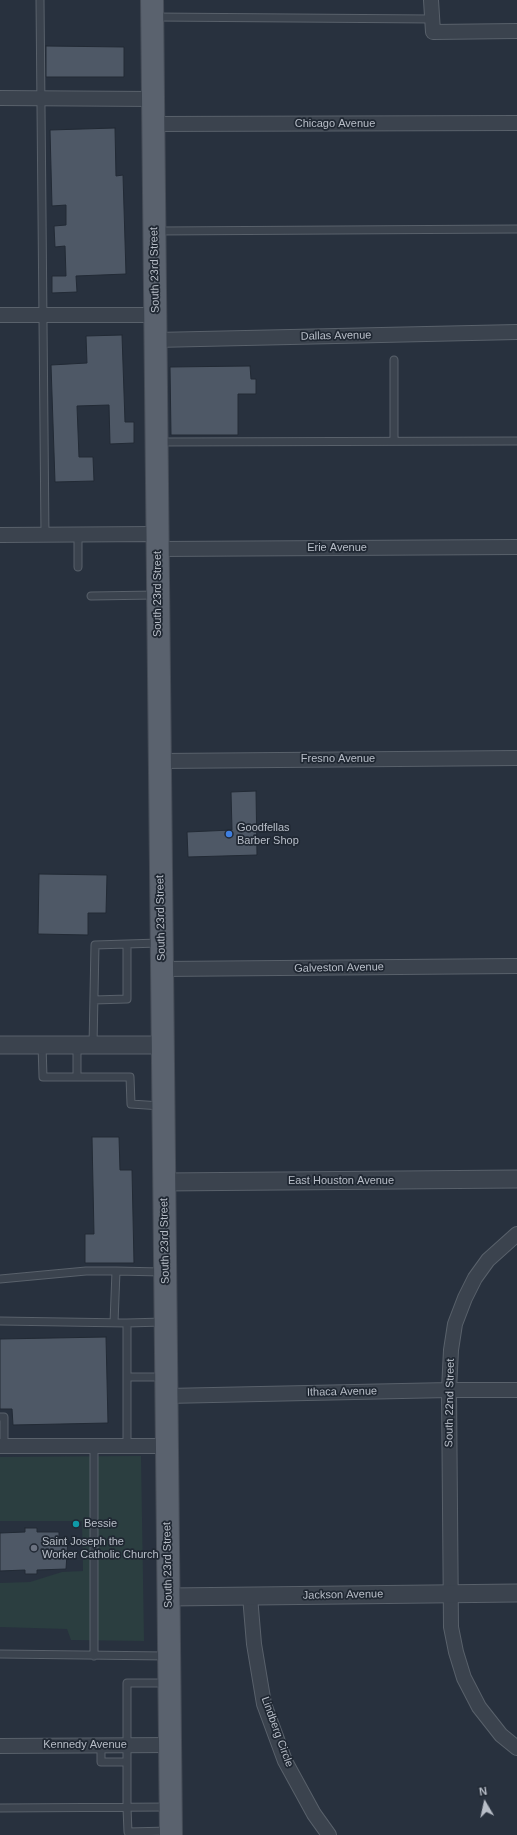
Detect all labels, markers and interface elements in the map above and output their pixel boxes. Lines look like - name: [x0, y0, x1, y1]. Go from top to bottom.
- street label: Chicago Avenue: [295, 117, 375, 131]
- street label: South 23rd Street: [148, 227, 162, 313]
- street label: Dallas Avenue: [301, 329, 371, 343]
- street label: Erie Avenue: [307, 541, 367, 555]
- street label: South 23rd Street: [151, 551, 165, 637]
- street label: Fresno Avenue: [301, 752, 375, 766]
- place label: Goodfellas Barber Shop: [237, 821, 299, 847]
- marker: Goodfellas Barber Shop: [224, 829, 234, 839]
- street label: South 23rd Street: [154, 875, 168, 961]
- street label: Galveston Avenue: [294, 961, 384, 975]
- street label: East Houston Avenue: [288, 1174, 394, 1188]
- street label: South 23rd Street: [158, 1198, 172, 1284]
- street label: South 22nd Street: [443, 1359, 457, 1447]
- street label: Ithaca Avenue: [307, 1385, 377, 1399]
- place label: Bessie: [84, 1517, 117, 1531]
- marker: Bessie: [71, 1519, 81, 1529]
- street label: South 23rd Street: [161, 1522, 175, 1608]
- place label: Saint Joseph the Worker Catholic Church: [42, 1535, 159, 1561]
- marker: Saint Joseph the Worker Catholic Church: [29, 1543, 39, 1553]
- street label: Jackson Avenue: [303, 1588, 383, 1602]
- street label: Lindberg Circle: [258, 1695, 296, 1769]
- street label: Kennedy Avenue: [43, 1738, 127, 1752]
- north arrow: [465, 1783, 505, 1823]
- text: N: [478, 1785, 488, 1798]

